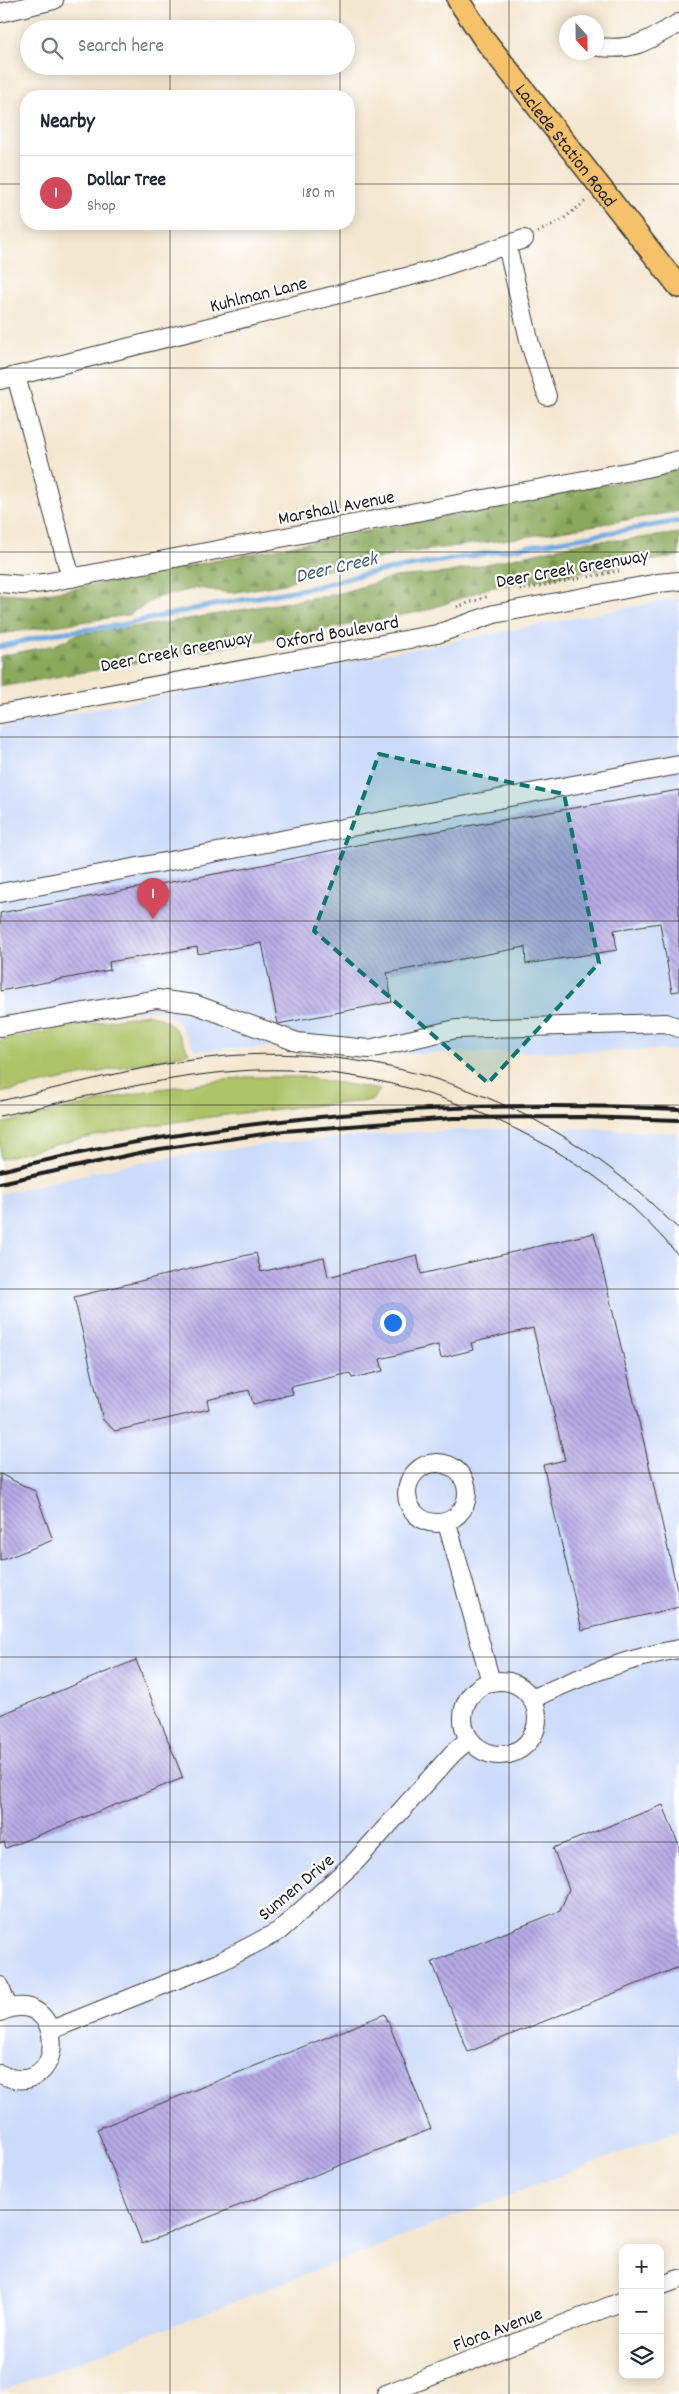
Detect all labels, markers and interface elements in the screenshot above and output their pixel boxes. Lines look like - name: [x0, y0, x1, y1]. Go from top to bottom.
- north arrow: [559, 15, 604, 60]
- search box: [20, 20, 355, 75]
- icon: search: [38, 34, 66, 62]
- text: Search here: [78, 34, 164, 61]
- street label: Laclede Station Road: [507, 79, 621, 214]
- text: Nearby: [40, 108, 95, 138]
- text: Dollar Tree: [87, 168, 166, 195]
- text: 1: [54, 182, 58, 205]
- text: 180 m: [302, 182, 335, 205]
- text: Shop: [87, 195, 116, 218]
- street label: Kuhlman Lane: [207, 271, 310, 321]
- street label: Marshall Avenue: [276, 485, 397, 534]
- street label: Deer Creek Greenway: [494, 544, 651, 597]
- water label: Deer Creek: [293, 546, 382, 592]
- street label: Oxford Boulevard: [274, 610, 401, 659]
- street label: Deer Creek Greenway: [98, 625, 255, 681]
- pin: 1: [137, 878, 169, 919]
- your location: [380, 1310, 406, 1336]
- street label: Sunnen Drive: [253, 1849, 341, 1929]
- map controls: [619, 2244, 664, 2379]
- button: +: [619, 2244, 664, 2289]
- button: −: [619, 2289, 664, 2334]
- street label: Flora Avenue: [450, 2302, 547, 2361]
- button: layers: [619, 2334, 664, 2379]

